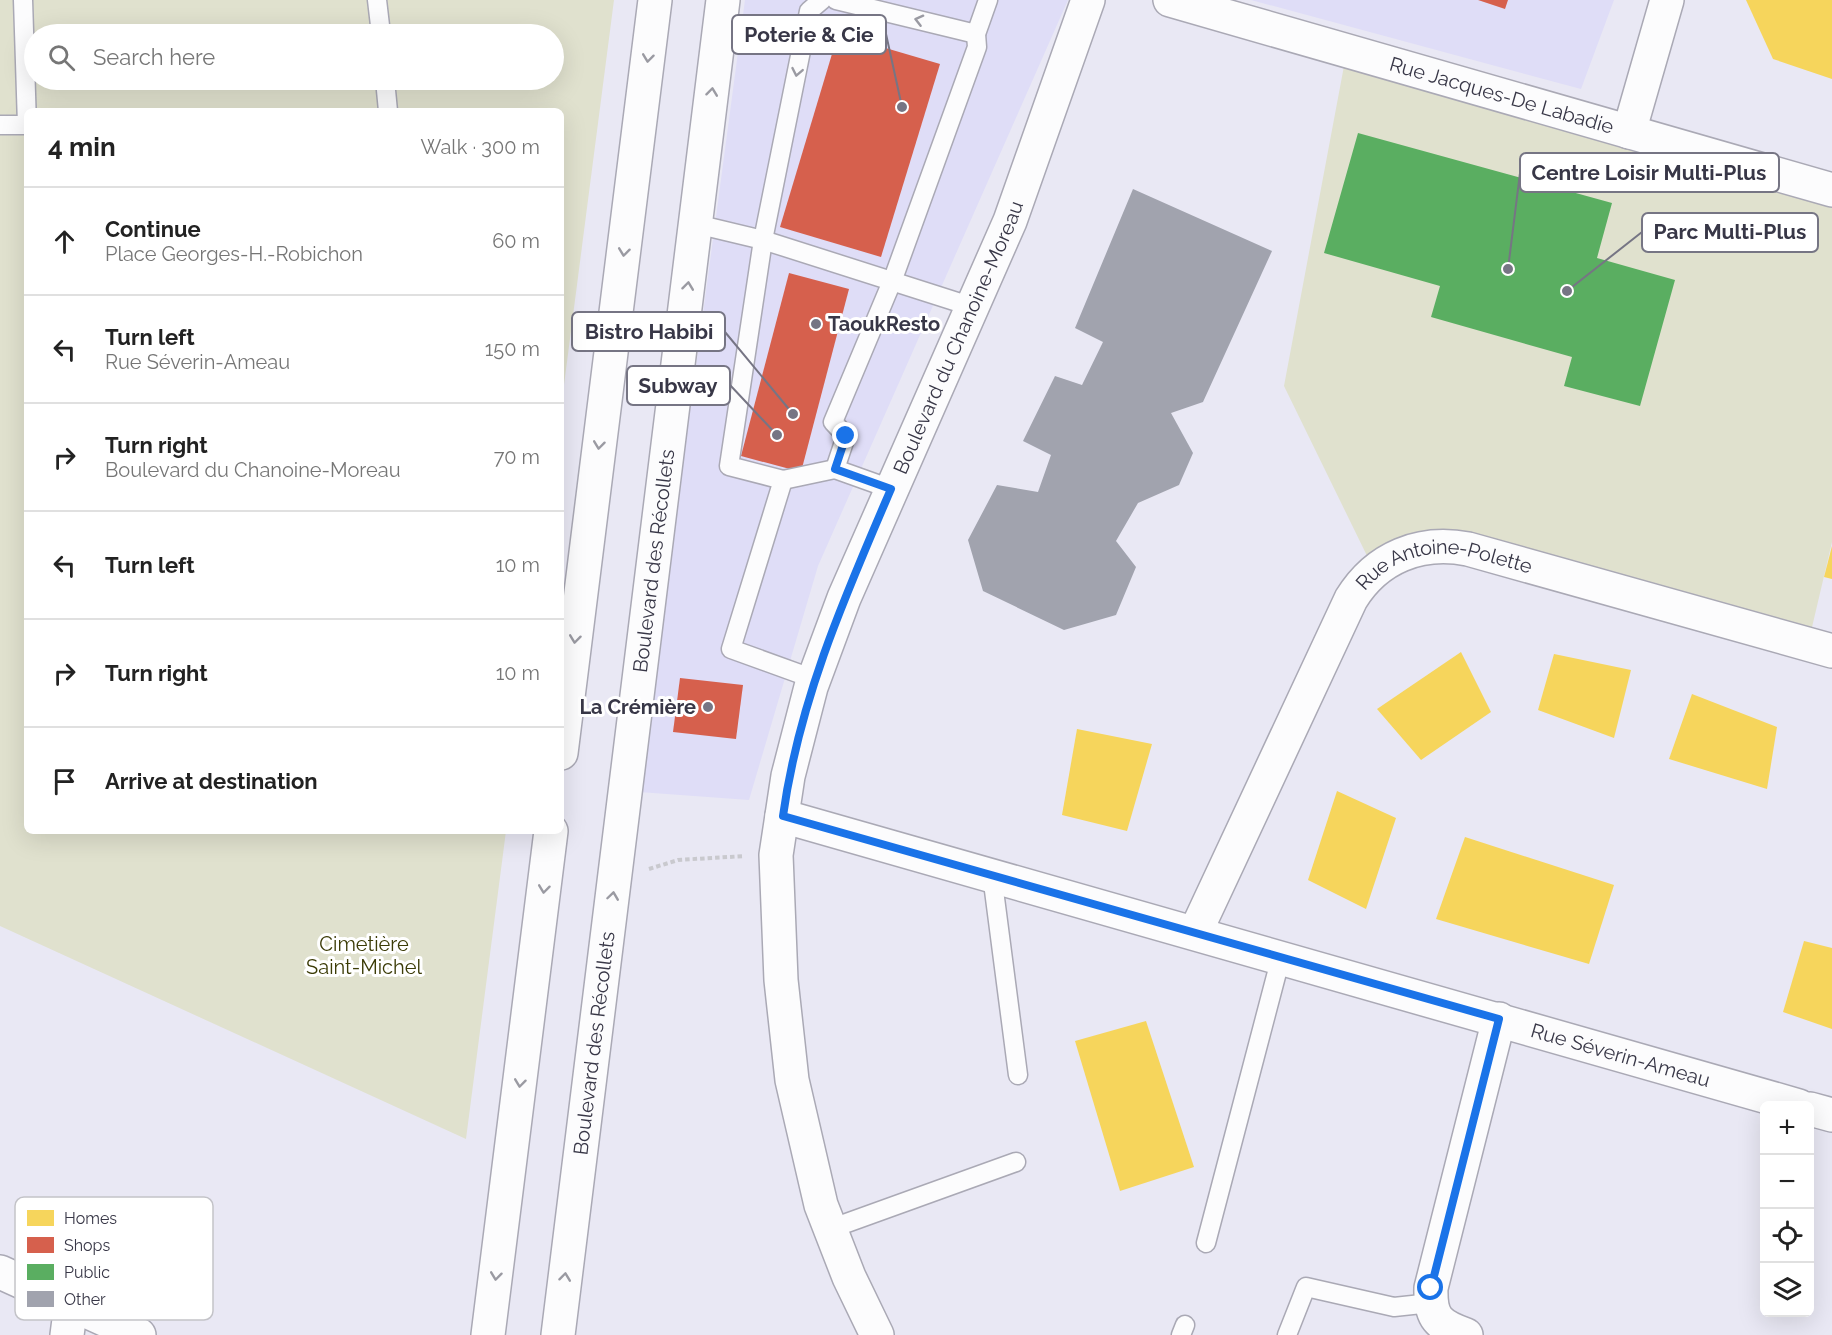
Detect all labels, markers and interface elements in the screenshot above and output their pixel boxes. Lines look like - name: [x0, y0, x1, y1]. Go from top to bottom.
- callout: Poterie & Cie: [732, 15, 886, 54]
- one-way arrow: [915, 15, 925, 28]
- text: Poterie & Cie: [744, 22, 874, 47]
- search box: [24, 24, 564, 90]
- icon: search: [45, 41, 78, 74]
- text: Search here: [93, 44, 215, 70]
- street label: Rue Jacques-De Labadie: [1387, 52, 1617, 139]
- one-way arrow: [642, 53, 654, 63]
- one-way arrow: [791, 67, 804, 77]
- one-way arrow: [705, 87, 718, 97]
- text: 4 min: [48, 132, 116, 162]
- text: Walk · 300 m: [421, 135, 540, 159]
- callout: Centre Loisir Multi-Plus: [1520, 153, 1779, 192]
- text: Centre Loisir Multi-Plus: [1532, 160, 1766, 185]
- street label: Boulevard du Chanoine-Moreau: [888, 198, 1028, 478]
- callout: Parc Multi-Plus: [1642, 213, 1818, 252]
- text: Continue: [105, 216, 201, 242]
- text: Parc Multi-Plus: [1654, 219, 1806, 244]
- icon: ahead: [48, 225, 81, 258]
- text: 60 m: [492, 229, 540, 253]
- text: Place Georges-H.-Robichon: [105, 242, 363, 266]
- one-way arrow: [618, 247, 630, 256]
- one-way arrow: [682, 281, 694, 290]
- callout: Bistro Habibi: [572, 312, 725, 351]
- place label: TaoukResto: [828, 312, 940, 336]
- marker: TaoukResto: [809, 317, 823, 331]
- text: Bistro Habibi: [585, 319, 713, 344]
- text: Turn left: [105, 324, 195, 350]
- icon: left: [48, 333, 81, 366]
- text: 150 m: [485, 337, 540, 361]
- text: Rue Séverin-Ameau: [105, 350, 290, 374]
- callout: Subway: [627, 366, 730, 405]
- text: Subway: [638, 373, 718, 398]
- route end: [832, 422, 858, 448]
- text: Turn right: [105, 432, 208, 458]
- one-way arrow: [594, 440, 606, 450]
- icon: right: [48, 441, 81, 474]
- text: 70 m: [494, 445, 540, 469]
- street label: Boulevard des Récollets: [628, 448, 679, 674]
- text: Boulevard du Chanoine-Moreau: [105, 458, 401, 482]
- street label: Rue Antoine-Polette: [1350, 535, 1535, 595]
- icon: left: [48, 549, 81, 582]
- text: Turn left: [105, 552, 195, 578]
- text: 10 m: [496, 553, 540, 577]
- one-way arrow: [570, 634, 582, 643]
- icon: right: [48, 657, 81, 690]
- text: Turn right: [105, 660, 208, 686]
- text: 10 m: [496, 661, 540, 685]
- place label: La Crémière: [579, 695, 696, 719]
- marker: La Crémière: [701, 700, 715, 714]
- icon: arrive: [48, 765, 81, 798]
- text: Arrive at destination: [105, 768, 318, 794]
- one-way arrow: [538, 884, 551, 894]
- one-way arrow: [606, 891, 618, 900]
- street label: Boulevard des Récollets: [568, 930, 620, 1156]
- park label: Cimetière Saint-Michel: [306, 932, 422, 979]
- street label: Rue Séverin-Ameau: [1528, 1018, 1713, 1092]
- one-way arrow: [514, 1078, 526, 1087]
- map controls: [1760, 1101, 1814, 1317]
- button: +: [1760, 1101, 1814, 1155]
- button: −: [1760, 1155, 1814, 1209]
- legend: [15, 1197, 213, 1320]
- text: Homes: [64, 1209, 117, 1228]
- button: locate: [1760, 1209, 1814, 1263]
- text: Shops: [64, 1236, 110, 1255]
- text: Public: [64, 1263, 110, 1282]
- button: layers: [1760, 1263, 1814, 1317]
- one-way arrow: [490, 1271, 502, 1281]
- one-way arrow: [559, 1272, 571, 1282]
- route start: [1417, 1274, 1443, 1300]
- text: Other: [64, 1290, 106, 1309]

